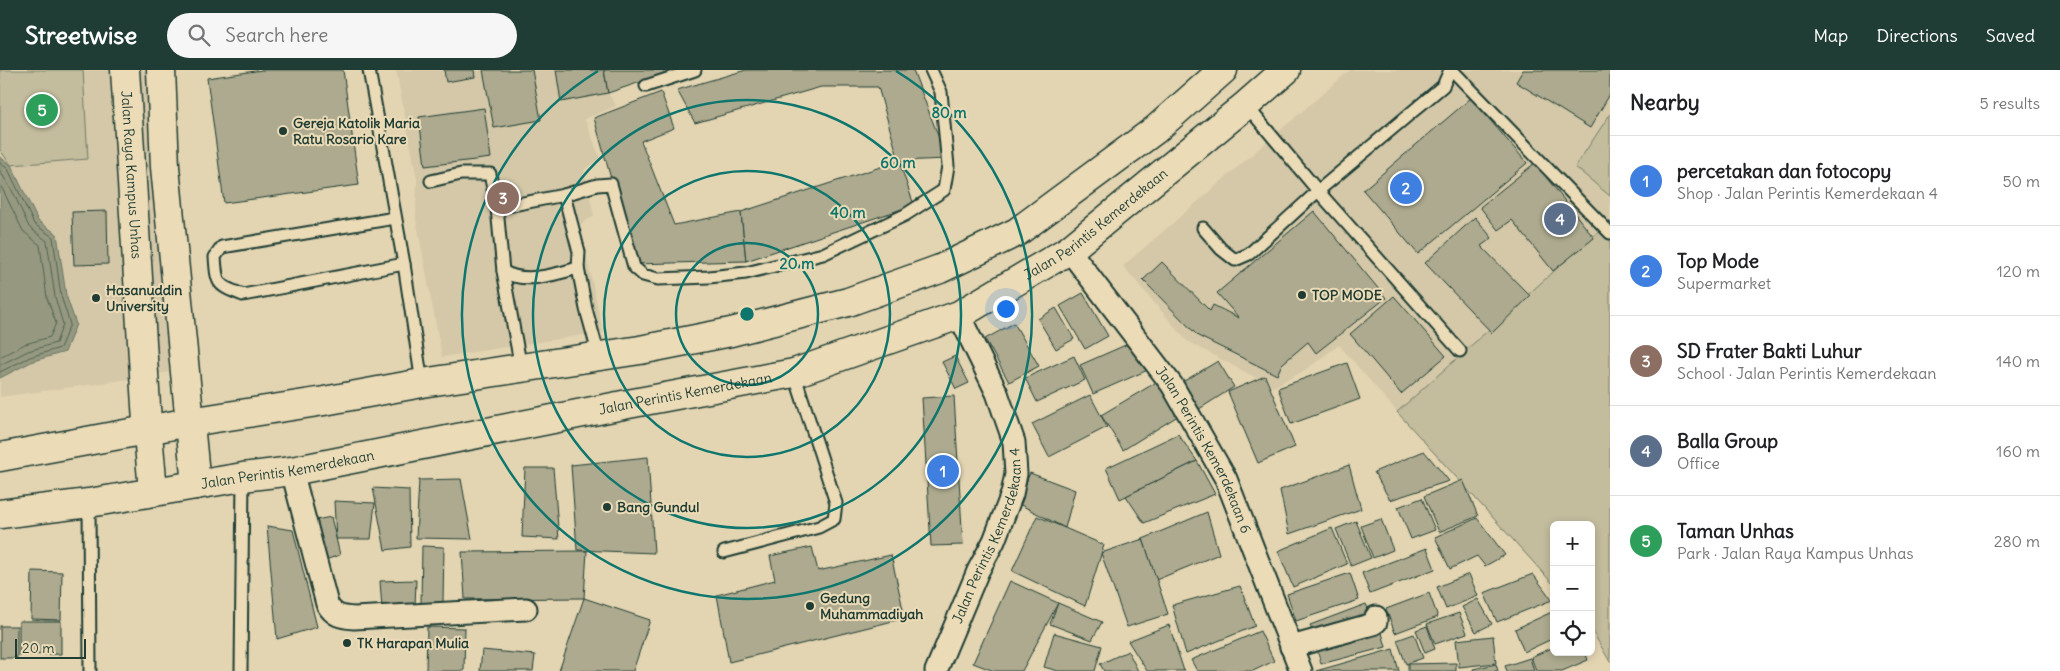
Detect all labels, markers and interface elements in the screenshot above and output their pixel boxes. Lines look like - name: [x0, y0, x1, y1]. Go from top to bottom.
- search box: [167, 13, 517, 58]
- text: Streetwise: [25, 20, 137, 50]
- icon: search: [185, 21, 213, 49]
- text: Search here: [225, 23, 328, 47]
- text: Map: [1813, 24, 1848, 47]
- text: Directions: [1876, 24, 1958, 47]
- text: Saved: [1986, 24, 2035, 47]
- text: Nearby: [1630, 89, 1700, 116]
- street label: Jalan Raya Kampus Unhas: [117, 90, 146, 259]
- pin: 5: [26, 91, 58, 129]
- text: 5 results: [1979, 93, 2040, 113]
- text: 80 m: [931, 103, 967, 122]
- place label: Gereja Katolik Maria Ratu Rosario Kare: [293, 114, 420, 148]
- marker: Gereja Katolik Maria Ratu Rosario Kare: [277, 125, 289, 137]
- text: 60 m: [880, 153, 916, 172]
- text: percetakan dan fotocopy: [1677, 159, 1891, 183]
- street label: Jalan Perintis Kemerdekaan: [1020, 164, 1171, 284]
- pin: 2: [1390, 169, 1422, 207]
- text: 1: [1643, 171, 1649, 191]
- text: 50 m: [2002, 171, 2040, 191]
- pin: 3: [487, 179, 519, 217]
- text: Shop · Jalan Perintis Kemerdekaan 4: [1677, 183, 1938, 203]
- pin: 4: [1544, 200, 1576, 238]
- text: 40 m: [830, 203, 866, 222]
- text: Top Mode: [1677, 249, 1759, 273]
- text: 20 m: [780, 254, 814, 273]
- text: 2: [1642, 261, 1650, 281]
- text: 120 m: [1997, 261, 2040, 281]
- text: Supermarket: [1677, 273, 1771, 293]
- place label: Hasanuddin University: [106, 281, 182, 315]
- place label: TOP MODE: [1312, 286, 1382, 304]
- marker: TOP MODE: [1296, 289, 1308, 301]
- marker: Hasanuddin University: [90, 292, 102, 304]
- your location: [993, 296, 1019, 322]
- centre of rings: [738, 305, 756, 323]
- text: SD Frater Bakti Luhur: [1677, 339, 1862, 363]
- text: 3: [1641, 351, 1651, 371]
- text: 140 m: [1996, 351, 2040, 371]
- street label: Jalan Perintis Kemerdekaan 6: [1152, 363, 1255, 536]
- text: School · Jalan Perintis Kemerdekaan: [1677, 363, 1937, 383]
- street label: Jalan Perintis Kemerdekaan: [597, 368, 773, 419]
- text: Balla Group: [1677, 429, 1778, 453]
- text: 4: [1641, 441, 1651, 461]
- text: 160 m: [1996, 441, 2040, 461]
- street label: Jalan Perintis Kemerdekaan: [199, 446, 376, 493]
- street label: Jalan Perintis Kemerdekaan 4: [948, 447, 1025, 626]
- pin: 1: [927, 452, 959, 490]
- text: Office: [1677, 453, 1720, 473]
- place label: Bang Gundul: [617, 498, 699, 516]
- marker: Bang Gundul: [601, 501, 613, 513]
- text: Taman Unhas: [1677, 519, 1794, 543]
- map controls: [1550, 521, 1595, 656]
- button: +: [1550, 521, 1595, 566]
- text: 5: [1641, 531, 1651, 551]
- text: 280 m: [1994, 531, 2040, 551]
- text: Park · Jalan Raya Kampus Unhas: [1677, 543, 1914, 563]
- button: −: [1550, 566, 1595, 611]
- place label: Gedung Muhammadiyah: [820, 589, 923, 623]
- marker: Gedung Muhammadiyah: [804, 600, 816, 612]
- button: locate: [1550, 611, 1595, 656]
- place label: TK Harapan Mulia: [357, 634, 469, 652]
- scale bar: [15, 636, 86, 659]
- marker: TK Harapan Mulia: [341, 637, 353, 649]
- text: 20 m: [22, 639, 55, 657]

